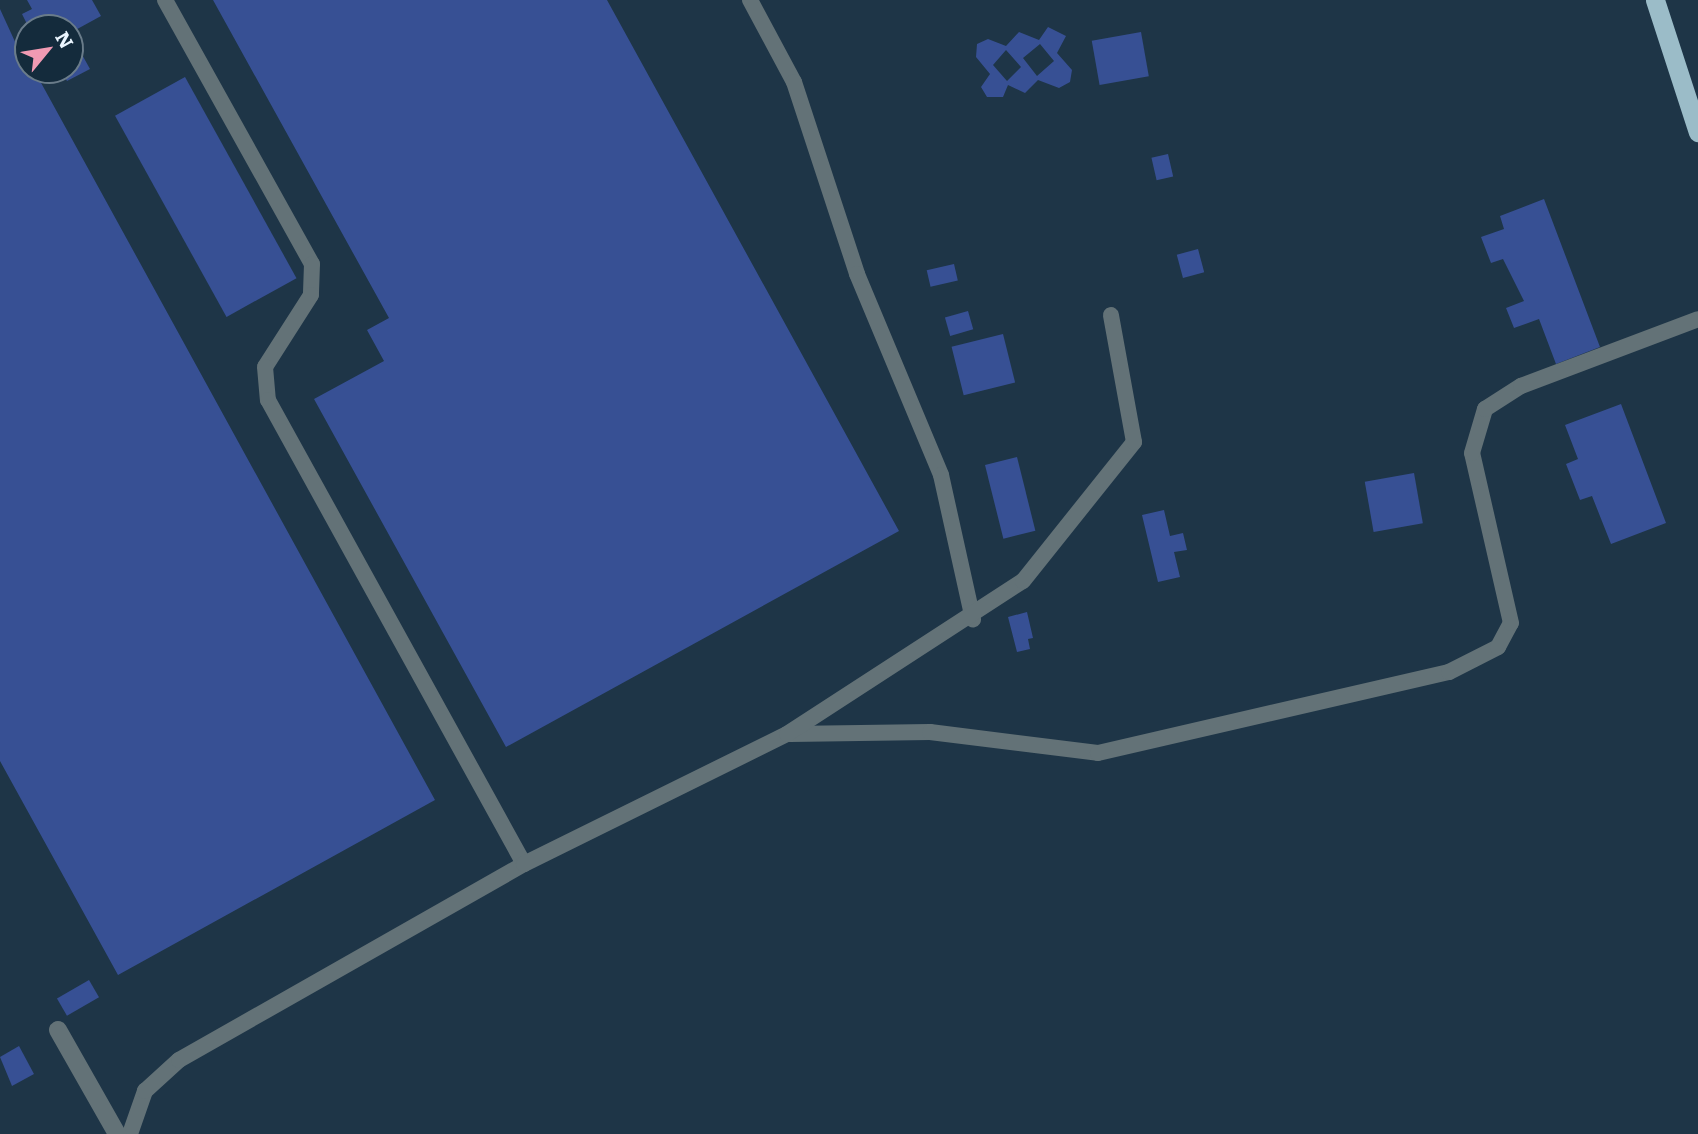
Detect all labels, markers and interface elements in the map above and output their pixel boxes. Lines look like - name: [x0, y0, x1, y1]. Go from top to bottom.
- north arrow: [14, 14, 84, 84]
- text: N: [49, 26, 82, 53]

